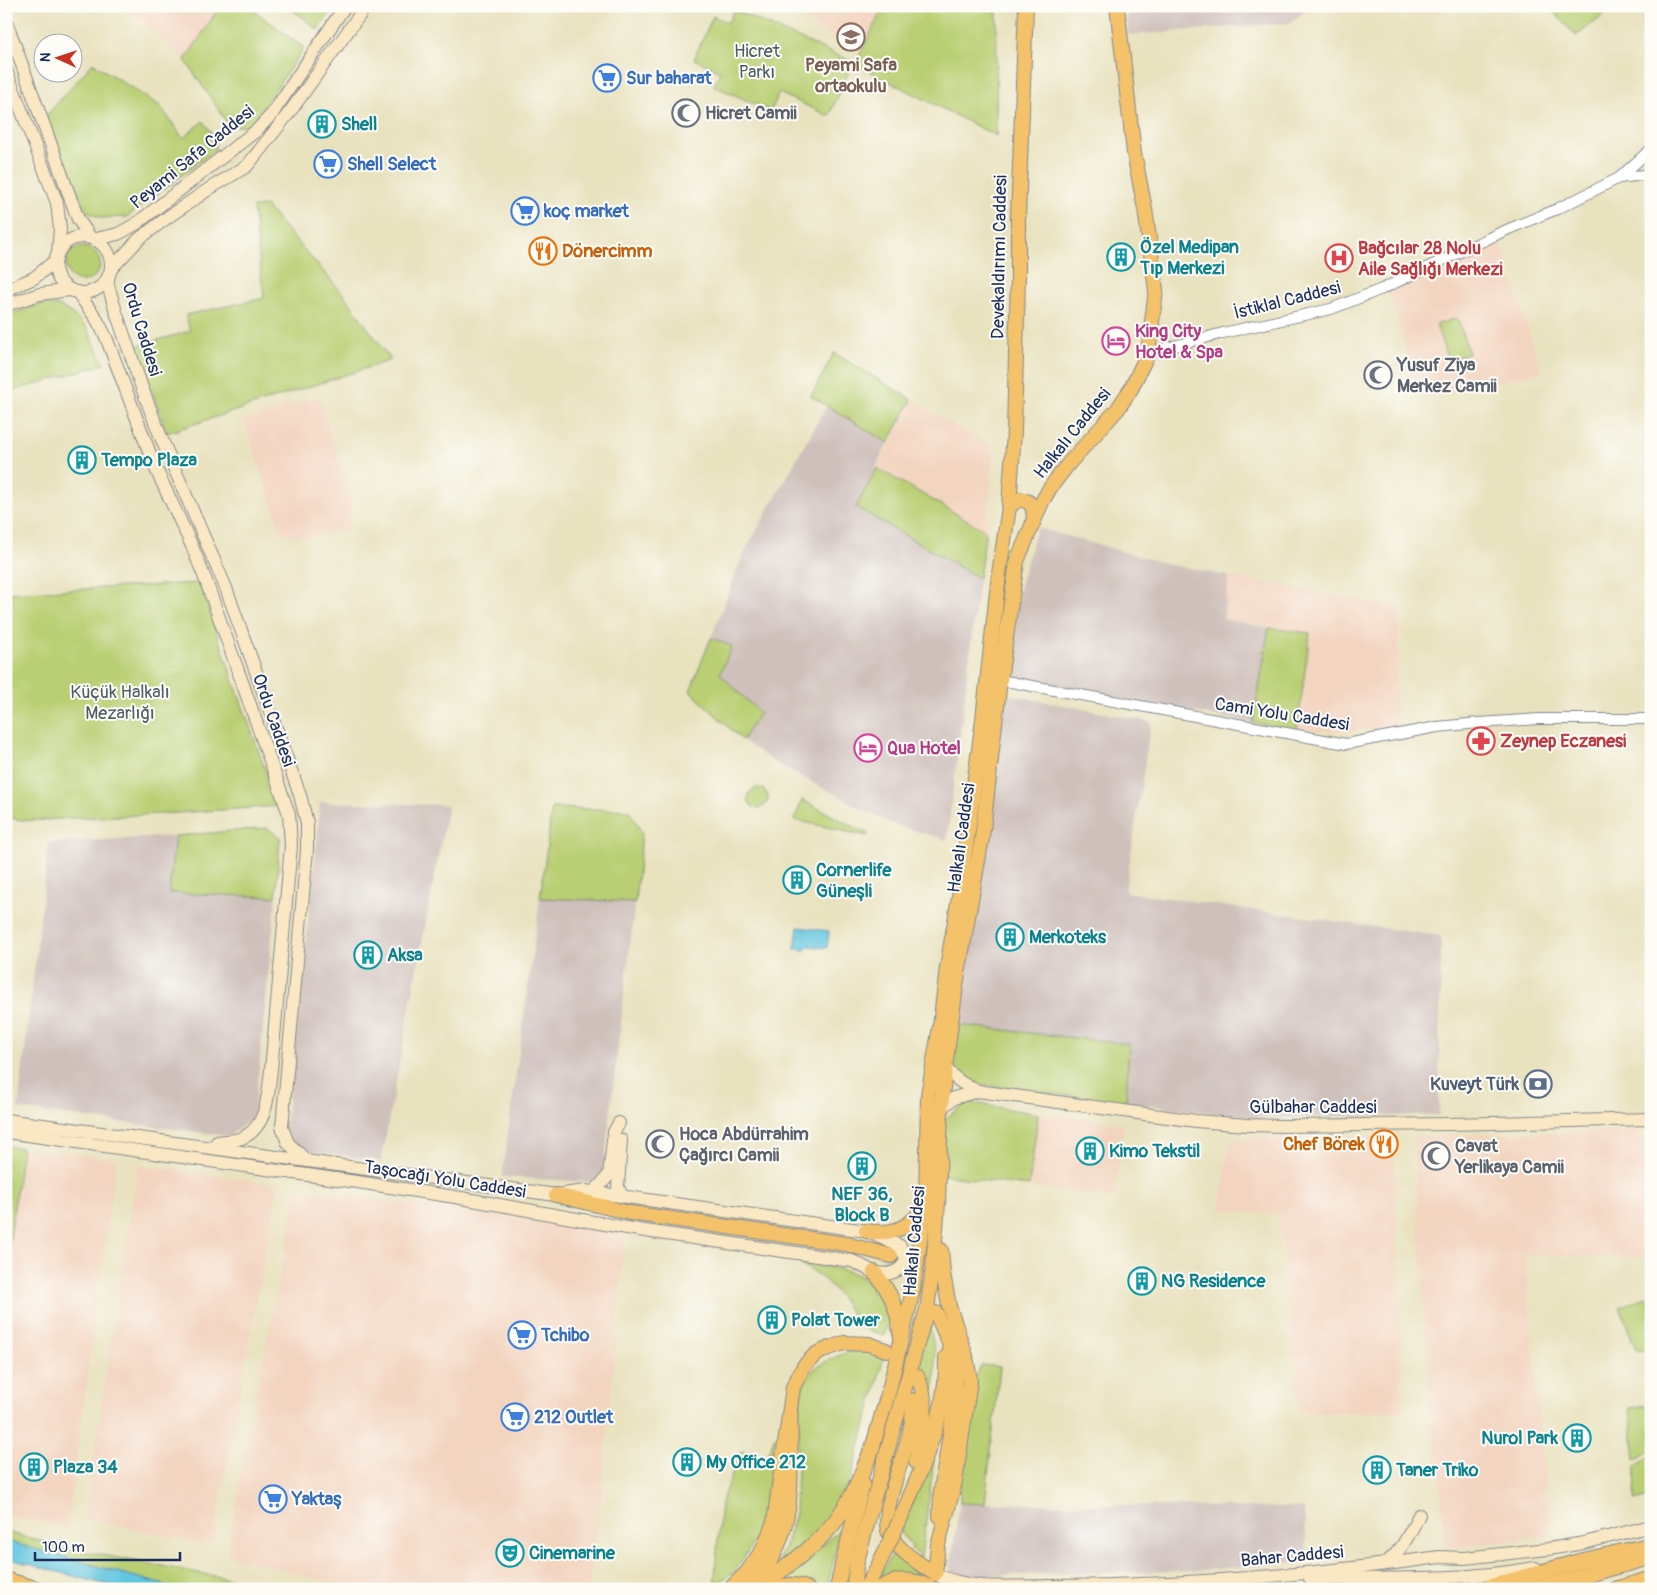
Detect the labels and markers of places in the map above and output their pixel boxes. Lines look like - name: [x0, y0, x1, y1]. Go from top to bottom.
- school or university icon: Peyami Safa ortaokulu: [836, 22, 866, 52]
- place label: Peyami Safa ortaokulu: [805, 54, 898, 98]
- supermarket icon: Sur baharat: [592, 63, 622, 93]
- place label: Sur baharat: [626, 67, 712, 90]
- mosque icon: Hicret Camii: [671, 98, 701, 128]
- place label: Hicret Camii: [705, 102, 797, 125]
- building icon: Shell: [307, 109, 337, 139]
- place label: Shell: [341, 113, 377, 136]
- supermarket icon: Shell Select: [313, 149, 343, 179]
- place label: Shell Select: [347, 153, 437, 176]
- supermarket icon: koç market: [510, 196, 540, 226]
- place label: koç market: [543, 200, 630, 223]
- restaurant icon: Dönercimm: [528, 236, 558, 266]
- place label: Özel Medipan Tıp Merkezi: [1139, 236, 1239, 280]
- place label: Bağcılar 28 Nolu Aile Sağlığı Merkezi: [1358, 237, 1503, 281]
- place label: Dönercimm: [562, 240, 653, 263]
- building icon: Özel Medipan Tıp Merkezi: [1106, 242, 1136, 272]
- hospital icon: Bağcılar 28 Nolu Aile Sağlığı Merkezi: [1324, 243, 1354, 273]
- place label: King City Hotel & Spa: [1135, 320, 1224, 364]
- hotel icon: King City Hotel & Spa: [1101, 326, 1131, 356]
- place label: Yusuf Ziya Merkez Camii: [1396, 354, 1497, 398]
- mosque icon: Yusuf Ziya Merkez Camii: [1363, 360, 1393, 390]
- building icon: Tempo Plaza: [67, 445, 97, 475]
- place label: Tempo Plaza: [100, 449, 198, 472]
- pharmacy icon: Zeynep Eczanesi: [1466, 726, 1496, 756]
- place label: Zeynep Eczanesi: [1500, 730, 1626, 753]
- hotel icon: Qua Hotel: [853, 733, 883, 763]
- place label: Qua Hotel: [887, 737, 961, 760]
- place label: Cornerlife Güneşli: [816, 859, 892, 903]
- building icon: Cornerlife Güneşli: [782, 865, 812, 895]
- building icon: Merkoteks: [995, 922, 1025, 952]
- place label: Merkoteks: [1029, 926, 1107, 949]
- building icon: Aksa: [353, 940, 383, 970]
- place label: Aksa: [387, 944, 423, 967]
- bank icon: Kuveyt Türk: [1523, 1069, 1553, 1099]
- place label: Kuveyt Türk: [1430, 1073, 1519, 1096]
- place label: Hoca Abdürrahim Çağırcı Camii: [679, 1123, 809, 1167]
- mosque icon: Hoca Abdürrahim Çağırcı Camii: [645, 1129, 675, 1159]
- restaurant icon: Chef Börek: [1369, 1129, 1399, 1159]
- place label: Chef Börek: [1283, 1133, 1365, 1156]
- place label: Cavat Yerlikaya Camii: [1454, 1135, 1564, 1179]
- building icon: Kimo Tekstil: [1075, 1136, 1105, 1166]
- place label: Kimo Tekstil: [1109, 1140, 1200, 1163]
- mosque icon: Cavat Yerlikaya Camii: [1421, 1141, 1451, 1171]
- building icon: NEF 36, Block B: [847, 1151, 877, 1181]
- place label: NEF 36, Block B: [831, 1183, 893, 1227]
- building icon: NG Residence: [1127, 1266, 1157, 1296]
- place label: NG Residence: [1161, 1270, 1266, 1293]
- building icon: Polat Tower: [757, 1305, 787, 1335]
- place label: Polat Tower: [791, 1309, 881, 1332]
- supermarket icon: Tchibo: [507, 1320, 537, 1350]
- place label: Tchibo: [540, 1324, 590, 1347]
- supermarket icon: 212 Outlet: [500, 1402, 530, 1432]
- place label: 212 Outlet: [534, 1406, 614, 1429]
- building icon: Nurol Park: [1562, 1423, 1592, 1453]
- place label: Nurol Park: [1481, 1427, 1558, 1450]
- building icon: My Office 212: [672, 1447, 702, 1477]
- place label: My Office 212: [706, 1451, 806, 1474]
- building icon: Plaza 34: [19, 1452, 49, 1482]
- building icon: Taner Triko: [1362, 1455, 1392, 1485]
- place label: Plaza 34: [53, 1456, 118, 1479]
- place label: Taner Triko: [1395, 1459, 1479, 1482]
- supermarket icon: Yaktaş: [258, 1484, 288, 1514]
- place label: Yaktaş: [291, 1488, 342, 1511]
- theatre icon: Cinemarine: [495, 1538, 525, 1568]
- place label: Cinemarine: [529, 1542, 616, 1565]

